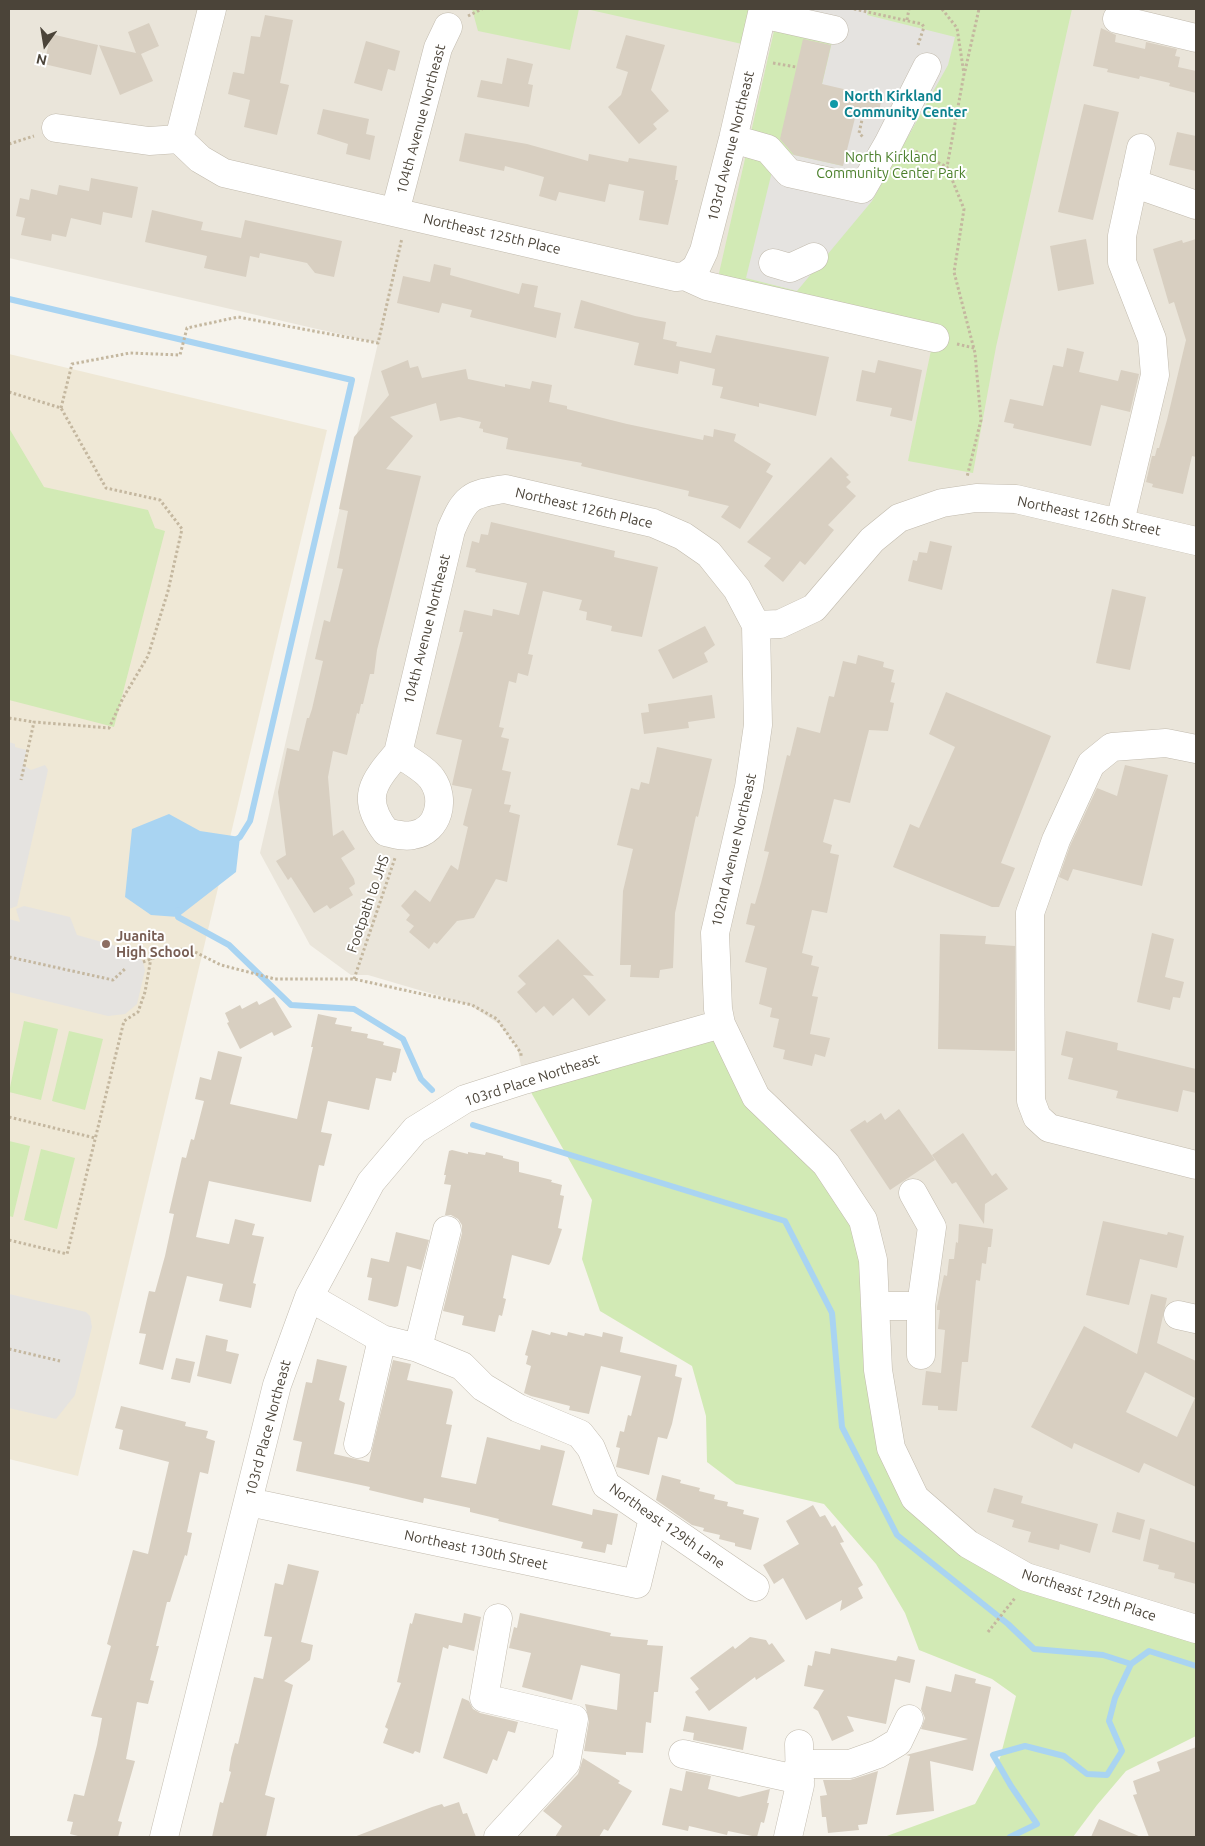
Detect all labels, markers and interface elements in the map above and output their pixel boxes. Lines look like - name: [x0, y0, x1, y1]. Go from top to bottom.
- north arrow: [20, 20, 70, 70]
- street label: 104th Avenue Northeast: [393, 42, 449, 196]
- text: N: [35, 51, 49, 69]
- street label: 103rd Avenue Northeast: [704, 69, 758, 223]
- place label: North Kirkland Community Center: [844, 88, 967, 120]
- marker: North Kirkland Community Center: [828, 98, 840, 110]
- park label: North Kirkland Community Center Park: [816, 149, 966, 182]
- street label: Northeast 125th Place: [422, 210, 562, 258]
- street label: Northeast 126th Place: [514, 484, 654, 532]
- street label: Northeast 126th Street: [1016, 493, 1162, 539]
- street label: 104th Avenue Northeast: [400, 552, 454, 706]
- street label: 102nd Avenue Northeast: [708, 772, 760, 928]
- street label: Footpath to JHS: [343, 853, 393, 955]
- place label: Juanita High School: [116, 928, 194, 960]
- marker: Juanita High School: [100, 938, 112, 950]
- street label: 103rd Place Northeast: [463, 1050, 601, 1110]
- street label: 103rd Place Northeast: [242, 1358, 294, 1498]
- street label: Northeast 129th Lane: [606, 1480, 728, 1572]
- street label: Northeast 130th Street: [403, 1527, 549, 1573]
- street label: Northeast 129th Place: [1020, 1565, 1158, 1625]

